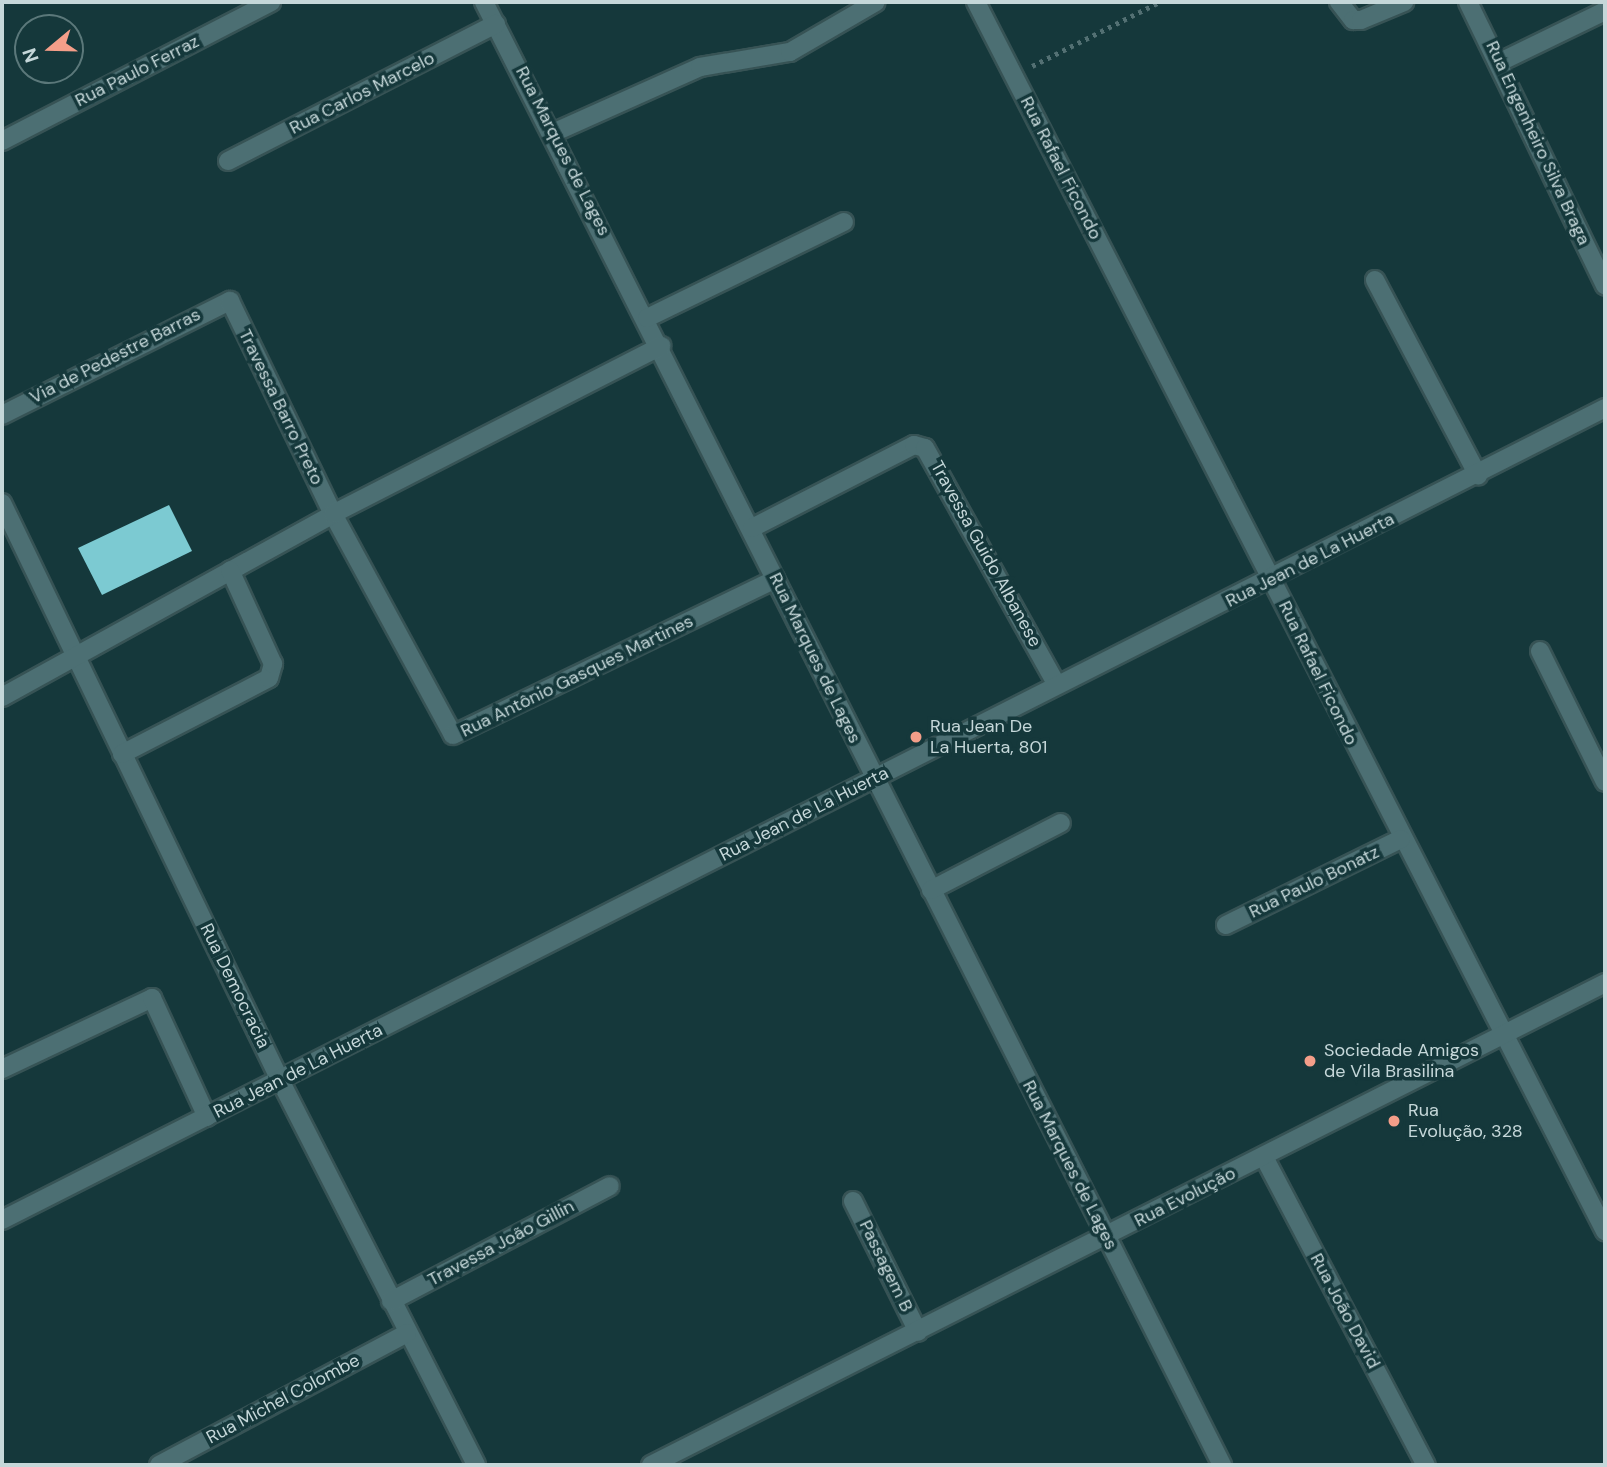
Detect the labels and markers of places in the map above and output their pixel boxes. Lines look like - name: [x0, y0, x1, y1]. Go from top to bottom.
- place label: Rua Jean De La Huerta, 801: [930, 716, 1047, 758]
- marker: Rua Jean De La Huerta, 801: [908, 729, 924, 745]
- place label: Sociedade Amigos de Vila Brasilina: [1324, 1040, 1479, 1082]
- marker: Sociedade Amigos de Vila Brasilina: [1302, 1053, 1318, 1069]
- place label: Rua Evolução, 328: [1408, 1100, 1523, 1142]
- marker: Rua Evolução, 328: [1386, 1113, 1402, 1129]

